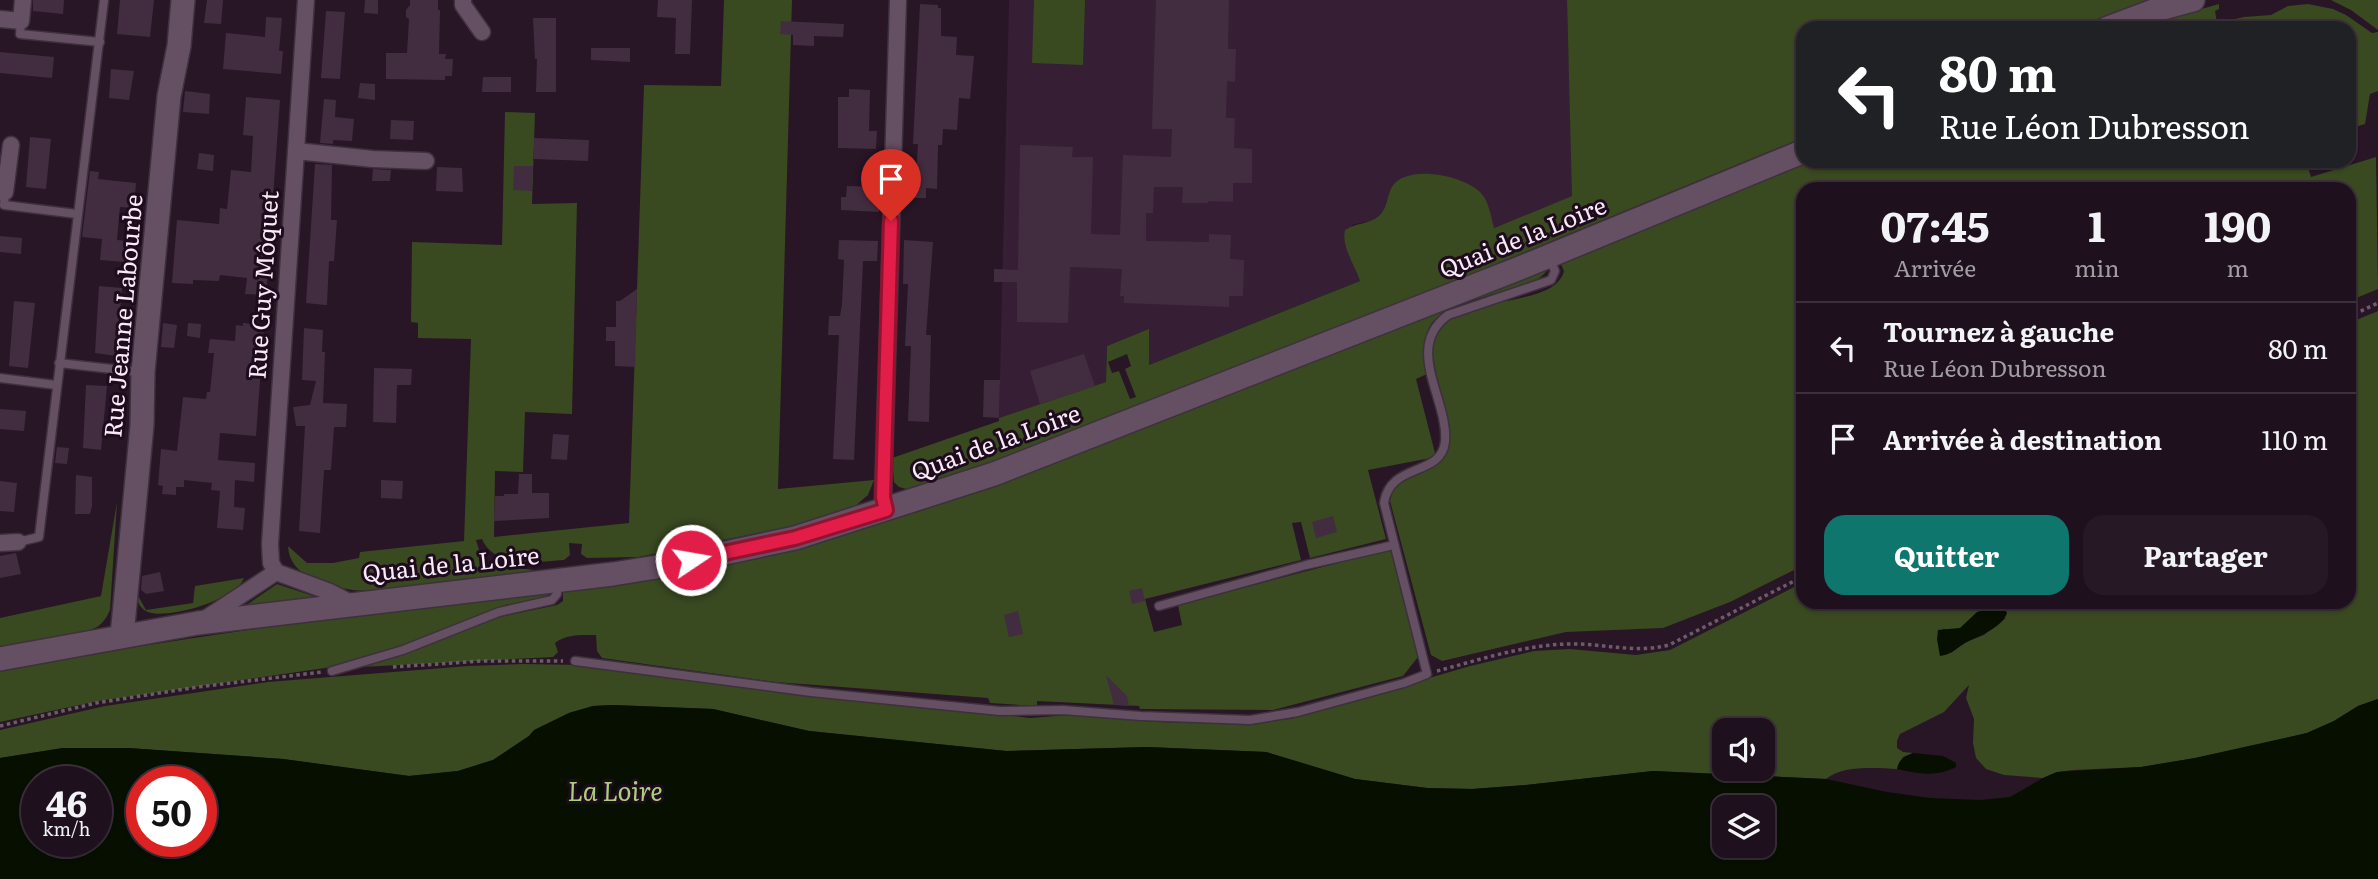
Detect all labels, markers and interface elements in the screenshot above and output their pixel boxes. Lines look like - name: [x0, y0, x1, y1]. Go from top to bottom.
- text: 80 m: [1939, 34, 2057, 107]
- icon: left: [1824, 49, 1915, 140]
- text: Rue Léon Dubresson: [1939, 101, 2250, 149]
- pin: [861, 149, 921, 221]
- icon: arrive: [872, 160, 910, 198]
- street label: Quai de la Loire: [1433, 186, 1611, 285]
- street label: Rue Guy Môquet: [237, 189, 286, 380]
- street label: Rue Jeanne Labourbe: [93, 193, 150, 439]
- text: 07:45: [1881, 193, 1990, 255]
- text: 1: [2088, 193, 2105, 255]
- text: 190: [2204, 193, 2271, 255]
- text: Arrivée: [1894, 250, 1976, 284]
- text: min: [2074, 250, 2119, 284]
- text: m: [2227, 250, 2249, 284]
- text: Tournez à gauche: [1883, 311, 2114, 350]
- text: 80 m: [2268, 328, 2328, 367]
- icon: left: [1824, 329, 1862, 367]
- text: Rue Léon Dubresson: [1883, 350, 2106, 384]
- street label: Quai de la Loire: [906, 394, 1085, 487]
- text: Arrivée à destination: [1883, 419, 2162, 458]
- text: 110 m: [2261, 419, 2328, 458]
- icon: arrive: [1824, 420, 1862, 458]
- button: Quitter: [1824, 515, 2069, 595]
- button: Partager: [2083, 515, 2328, 595]
- position arrow: [654, 523, 728, 597]
- street label: Quai de la Loire: [361, 536, 541, 589]
- map controls: [1712, 718, 1775, 858]
- button: sound: [1712, 718, 1775, 781]
- speed limit sign: 50: [126, 766, 217, 857]
- water label: La Loire: [567, 770, 663, 809]
- text: 46: [46, 776, 87, 828]
- button: layers: [1712, 795, 1775, 858]
- text: km/h: [43, 815, 90, 842]

